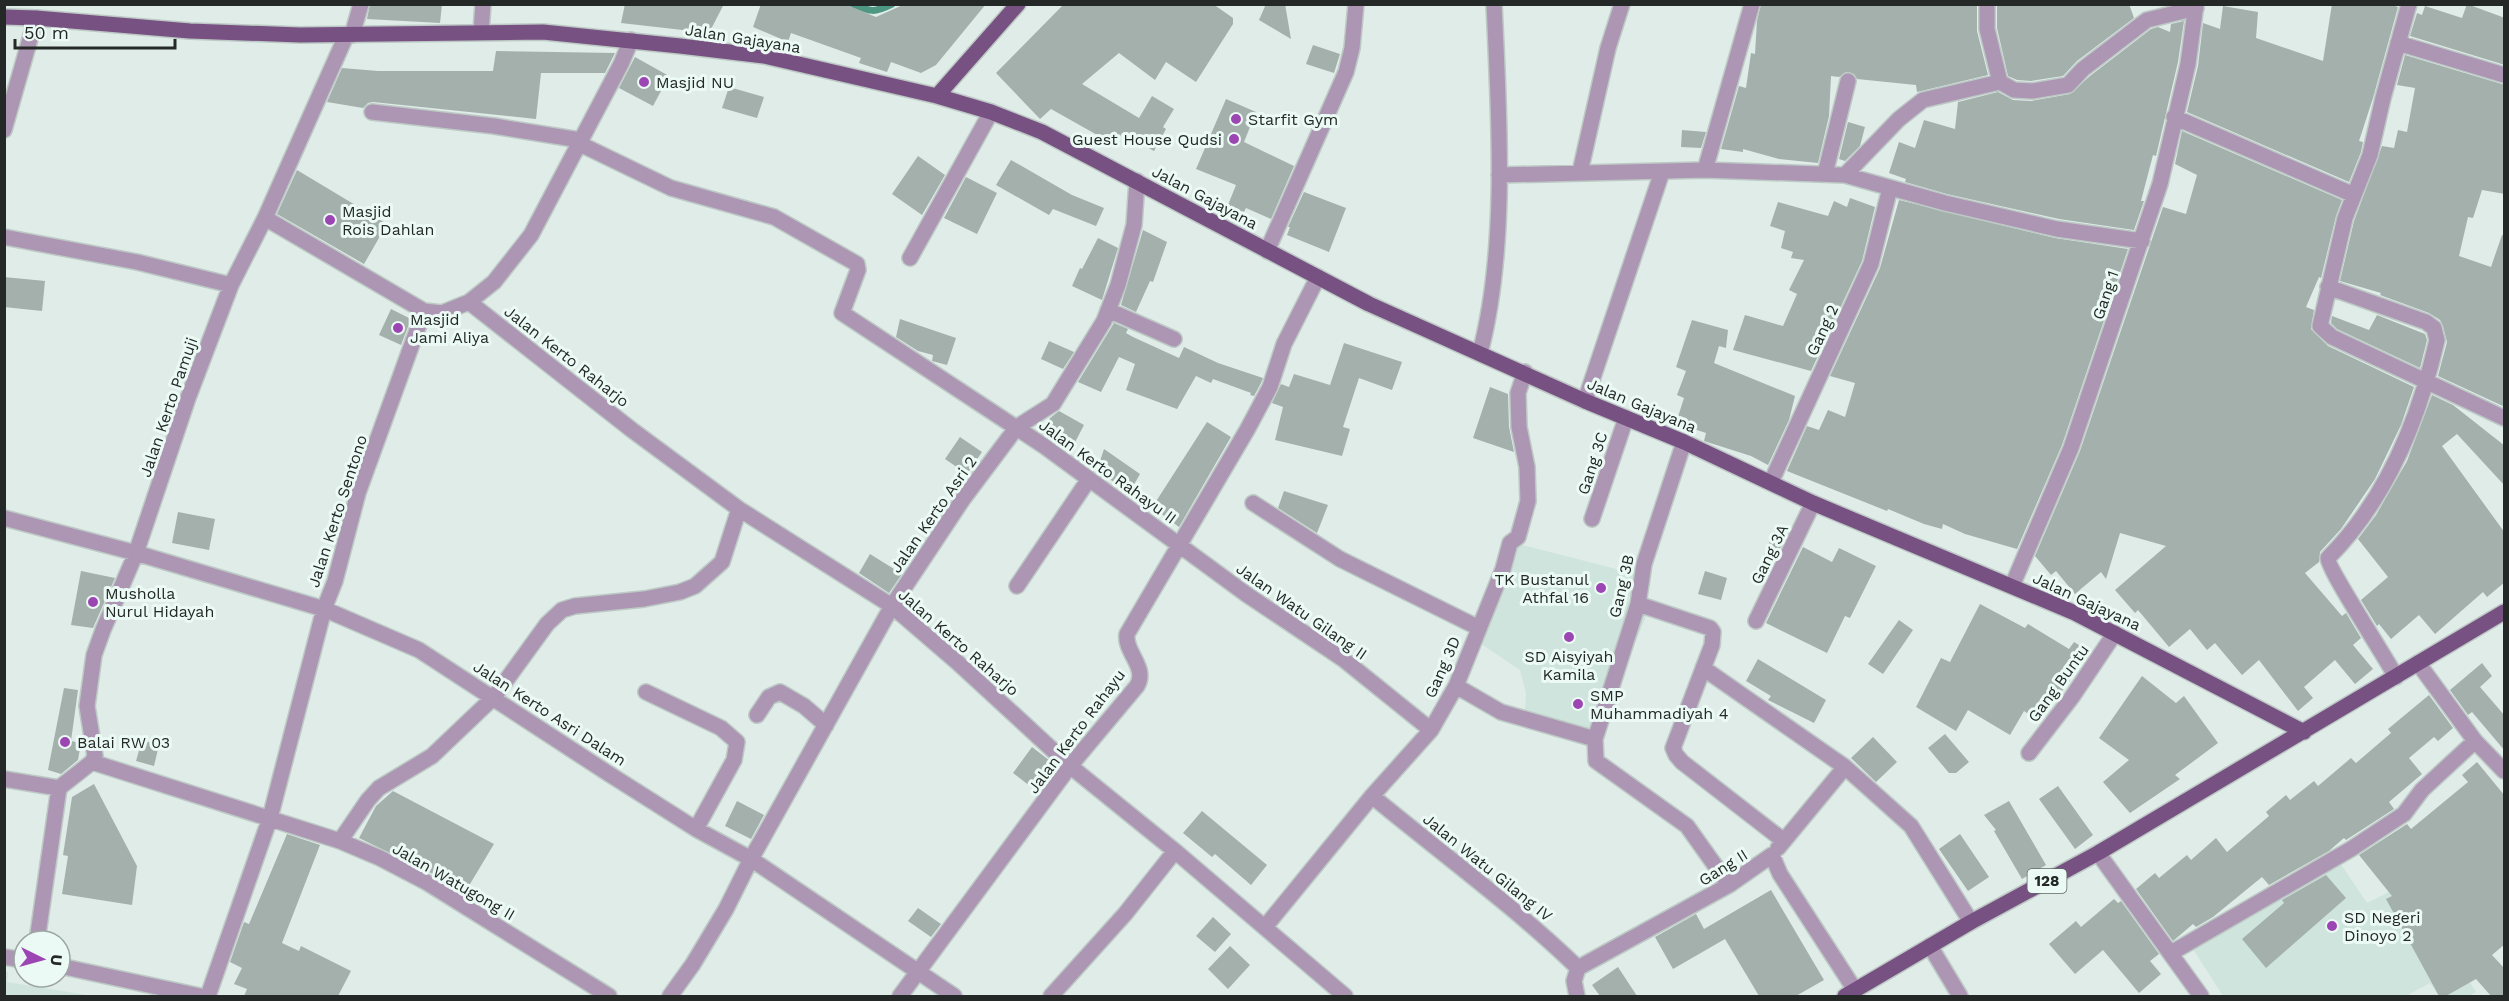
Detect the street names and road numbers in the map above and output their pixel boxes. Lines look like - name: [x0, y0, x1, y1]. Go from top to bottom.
- street label: Jalan Gajayana: [684, 20, 802, 57]
- street label: Jalan Gajayana: [1149, 162, 1261, 233]
- street label: Gang 1: [2088, 268, 2123, 322]
- street label: Jalan Kerto Raharjo: [501, 302, 633, 411]
- street label: Gang 2: [1802, 302, 1842, 359]
- street label: Jalan Kerto Pamuji: [136, 335, 201, 479]
- street label: Jalan Gajayana: [1584, 374, 1699, 437]
- street label: Jalan Kerto Rahayu II: [1035, 415, 1180, 528]
- street label: Gang 3C: [1573, 429, 1612, 497]
- street label: Jalan Kerto Sentono: [304, 433, 371, 590]
- street label: Jalan Kerto Asri 2: [886, 452, 981, 576]
- street label: Gang 3A: [1747, 521, 1792, 587]
- street label: Gang 3B: [1605, 553, 1638, 620]
- street label: Jalan Watu Gilang II: [1233, 559, 1371, 664]
- street label: Jalan Gajayana: [2030, 568, 2144, 635]
- street label: Jalan Kerto Raharjo: [895, 585, 1023, 700]
- street label: Gang 3D: [1420, 633, 1464, 701]
- street label: Gang Buntu: [2024, 641, 2093, 726]
- street label: Jalan Kerto Asri Dalam: [470, 657, 630, 770]
- street label: Jalan Kerto Rahayu: [1024, 666, 1129, 797]
- street label: Jalan Watu Gilang IV: [1419, 809, 1556, 925]
- street label: Jalan Watugong II: [389, 839, 518, 924]
- street label: Gang II: [1695, 845, 1751, 890]
- road number: 128: [2028, 869, 2066, 893]

